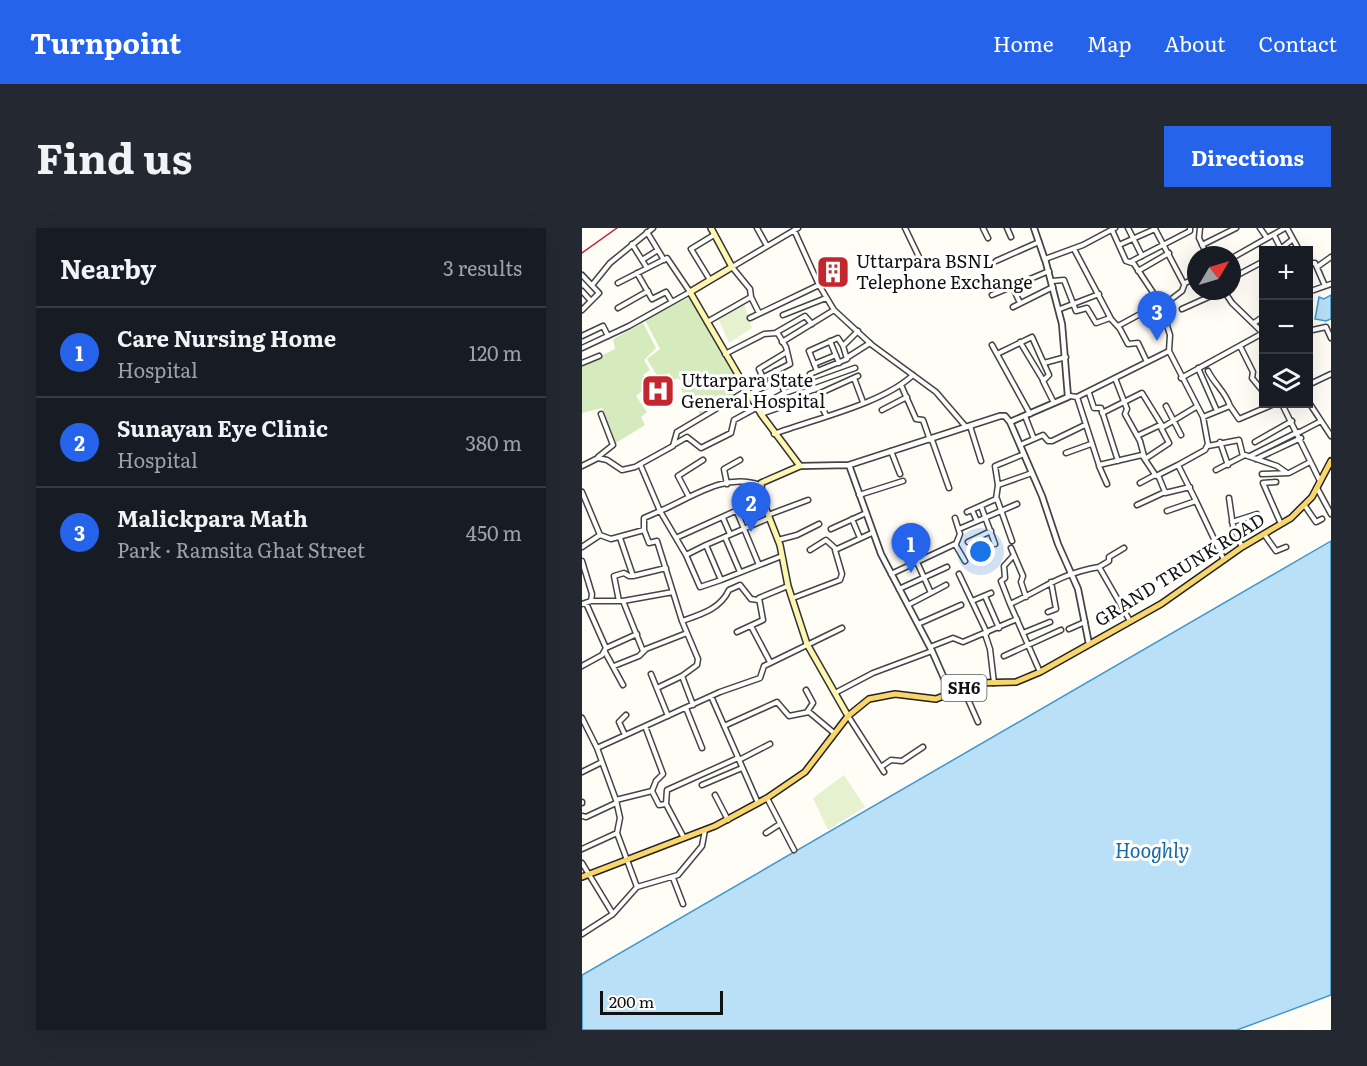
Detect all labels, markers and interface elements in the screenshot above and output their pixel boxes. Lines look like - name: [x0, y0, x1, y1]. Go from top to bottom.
- text: Turnpoint: [30, 21, 181, 63]
- text: Home: [993, 27, 1054, 58]
- text: Map: [1087, 27, 1131, 58]
- text: About: [1164, 27, 1226, 58]
- text: Contact: [1259, 27, 1337, 58]
- text: Find us: [36, 125, 193, 187]
- button: Directions: [1164, 126, 1331, 187]
- north arrow: [1187, 246, 1241, 300]
- map controls: [1259, 246, 1313, 408]
- button: +: [1259, 246, 1313, 300]
- place label: Uttarpara BSNL Telephone Exchange: [856, 247, 1033, 295]
- text: Nearby: [60, 248, 156, 287]
- text: 3 results: [443, 252, 522, 282]
- building icon: Uttarpara BSNL Telephone Exchange: [815, 254, 851, 290]
- pin: 3: [1138, 291, 1176, 341]
- button: −: [1259, 300, 1313, 354]
- text: Care Nursing Home: [117, 321, 336, 354]
- text: 1: [75, 337, 84, 367]
- text: 120 m: [469, 337, 522, 367]
- text: Hospital: [117, 354, 198, 384]
- button: layers: [1259, 354, 1313, 408]
- place label: Uttarpara State General Hospital: [681, 366, 825, 414]
- hospital icon: Uttarpara State General Hospital: [640, 373, 676, 409]
- text: Sunayan Eye Clinic: [117, 411, 328, 444]
- text: 2: [74, 427, 85, 457]
- text: 380 m: [465, 427, 522, 457]
- text: Hospital: [117, 444, 198, 474]
- pin: 2: [732, 482, 770, 532]
- text: Malickpara Math: [117, 501, 308, 534]
- street label: GRAND TRUNK ROAD: [1089, 505, 1270, 632]
- text: 3: [74, 517, 85, 547]
- text: 450 m: [466, 517, 522, 547]
- pin: 1: [892, 524, 930, 573]
- text: Park · Ramsita Ghat Street: [117, 534, 365, 564]
- your location: [966, 537, 995, 566]
- road number: SH6: [942, 675, 986, 701]
- water label: Hooghly: [1115, 834, 1189, 864]
- scale bar: [600, 988, 723, 1016]
- text: 200 m: [609, 989, 654, 1013]

